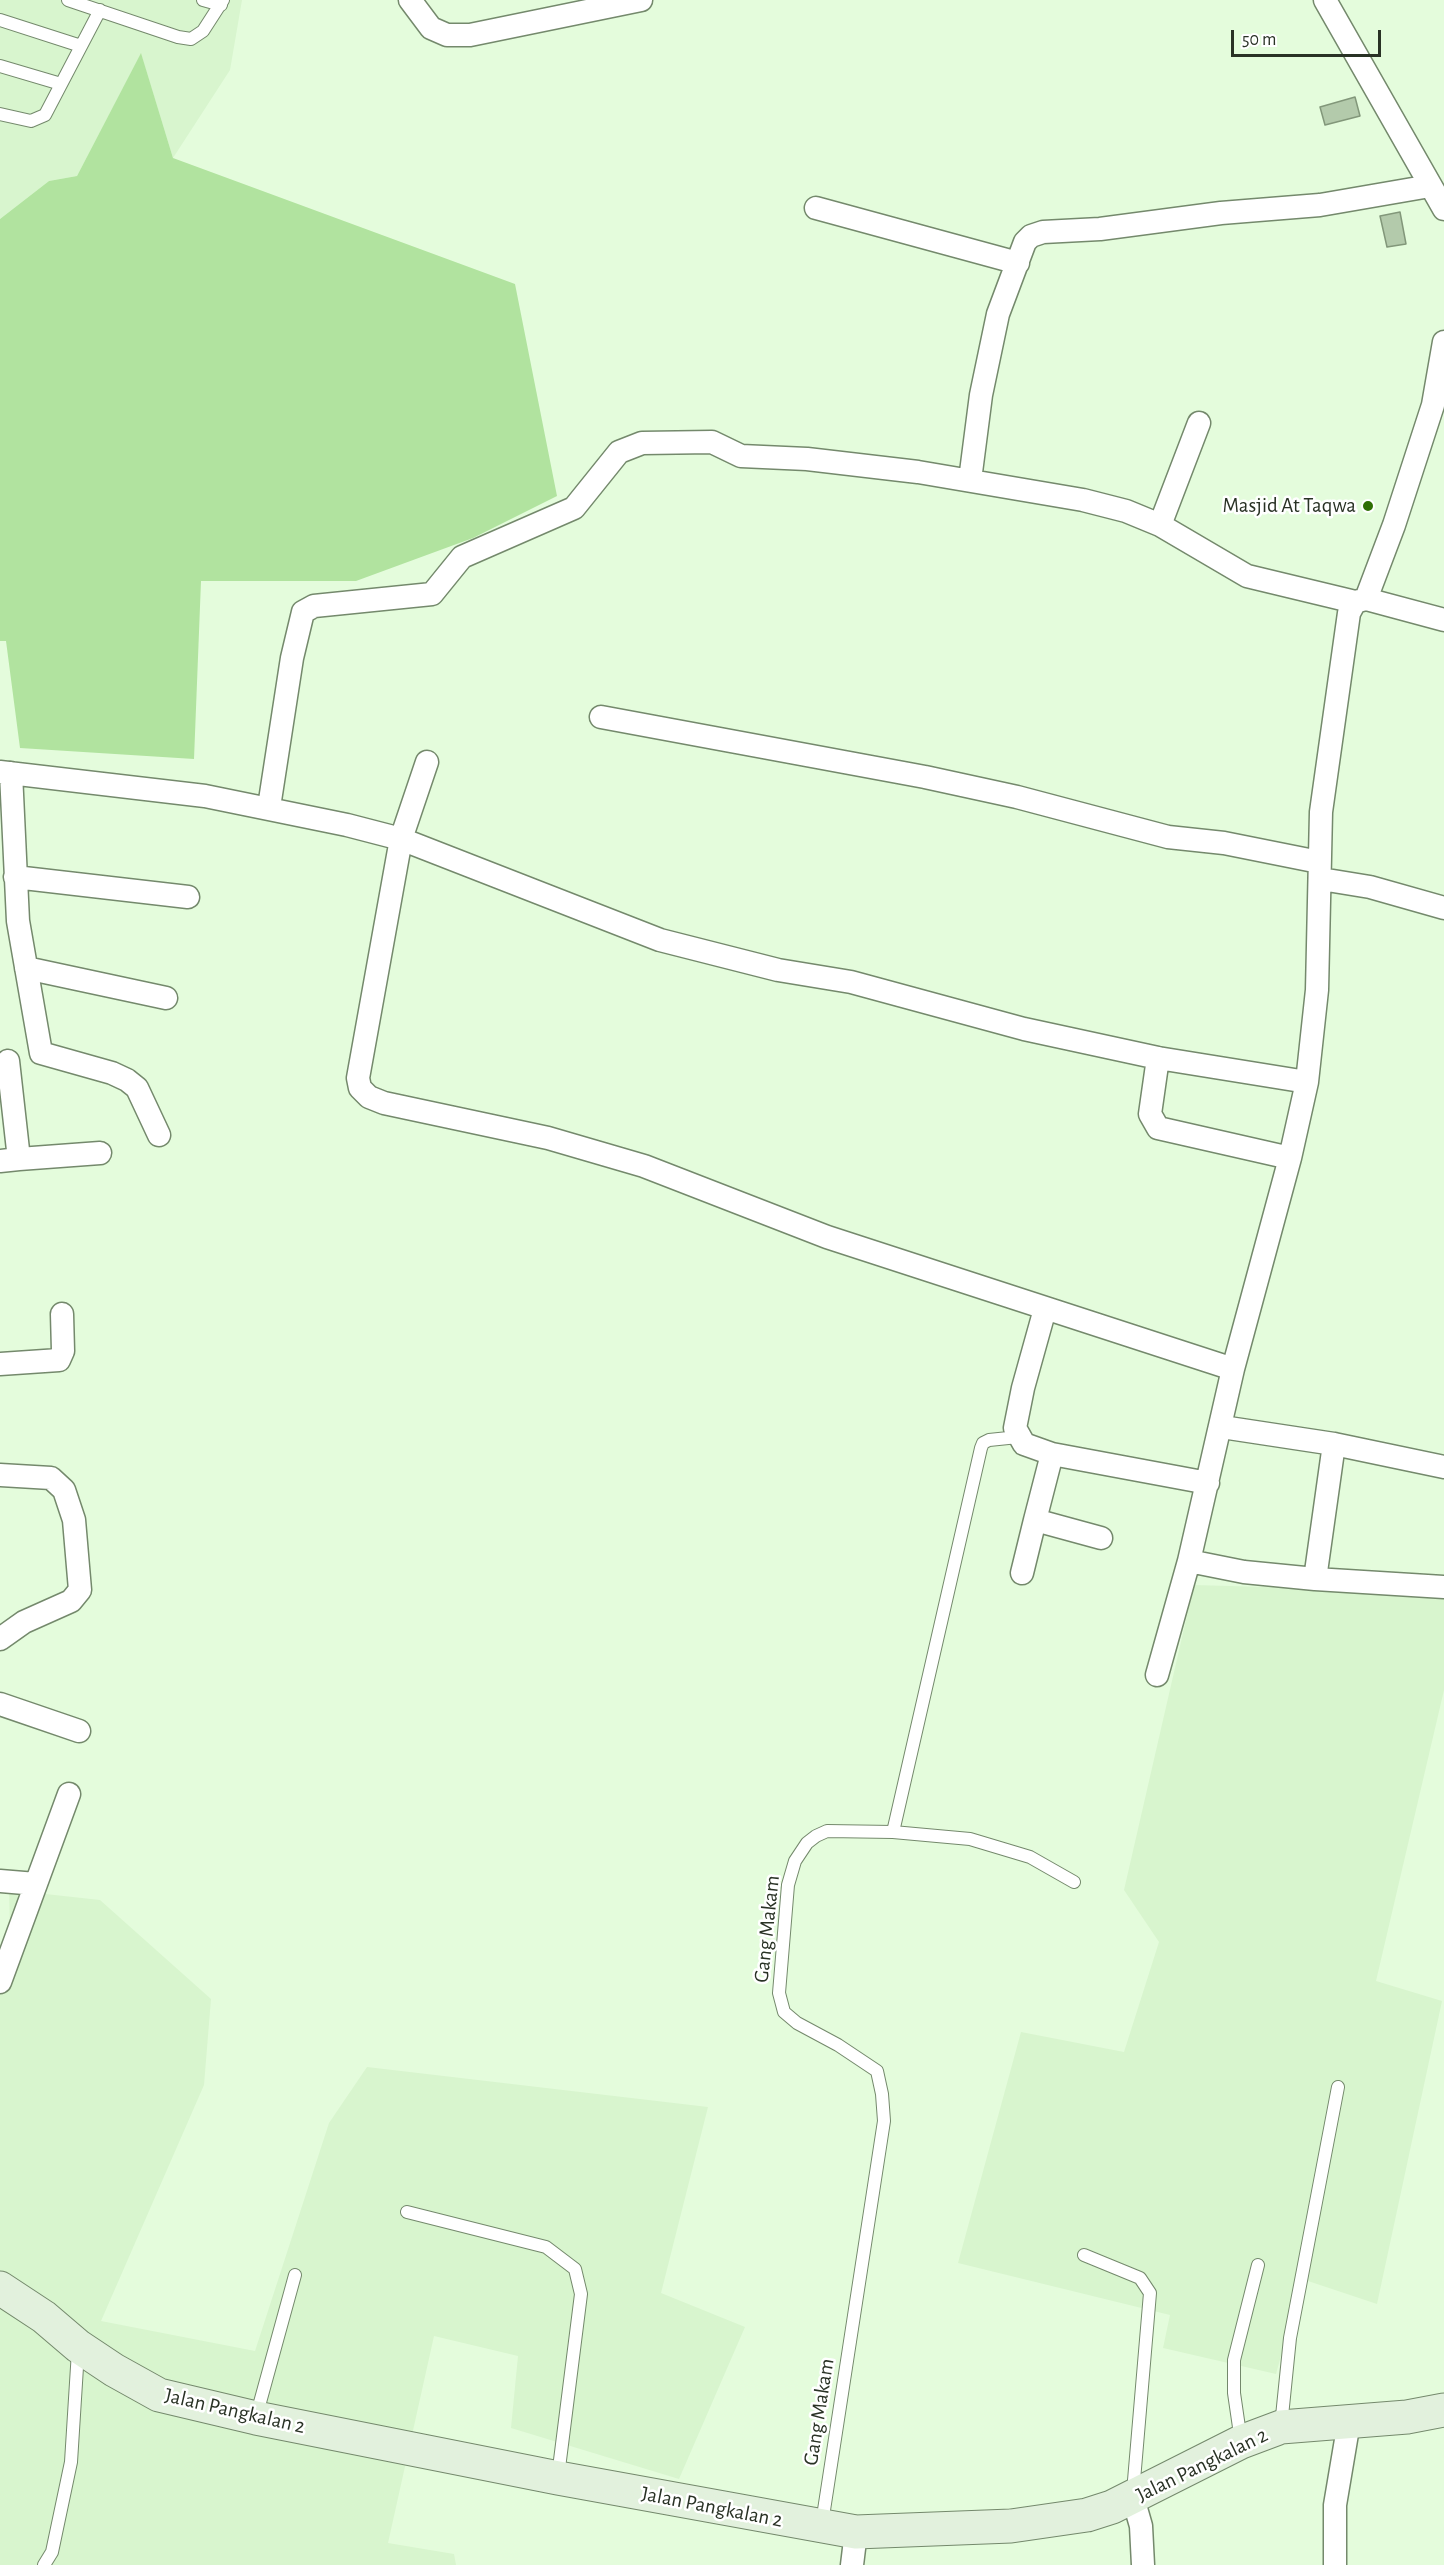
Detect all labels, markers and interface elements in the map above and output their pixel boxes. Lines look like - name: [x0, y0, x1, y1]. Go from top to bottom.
- scale bar: [1234, 18, 1384, 56]
- text: 50 m: [1242, 31, 1276, 49]
- place label: Masjid At Taqwa: [1222, 493, 1356, 519]
- marker: Masjid At Taqwa: [1361, 499, 1375, 513]
- street label: Gang Makam: [749, 1874, 785, 1984]
- street label: Gang Makam: [798, 2357, 840, 2467]
- street label: Jalan Pangkalan 2: [162, 2383, 308, 2439]
- street label: Jalan Pangkalan 2: [1132, 2422, 1272, 2508]
- street label: Jalan Pangkalan 2: [639, 2481, 785, 2533]

